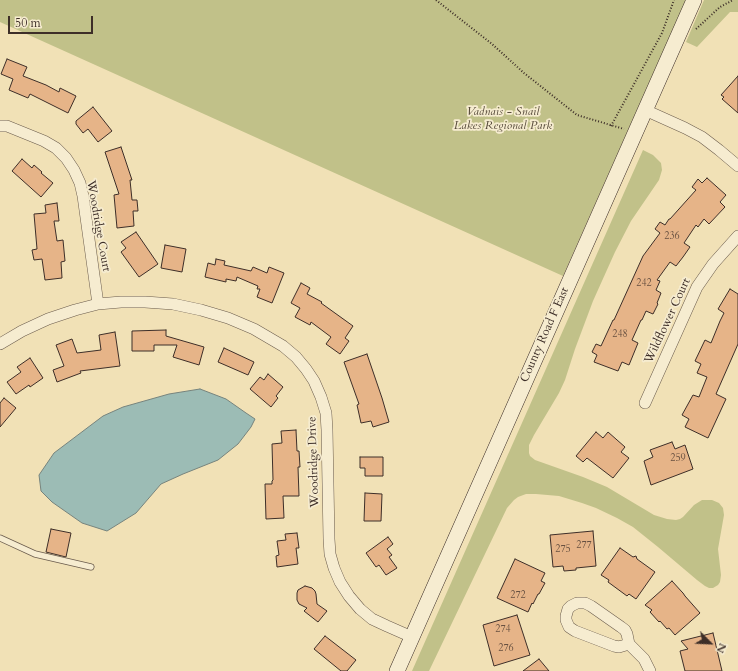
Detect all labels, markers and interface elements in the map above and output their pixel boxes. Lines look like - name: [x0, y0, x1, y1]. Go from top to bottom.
- scale bar: [10, 8, 95, 34]
- text: 50 m: [15, 15, 41, 31]
- park label: Vadnais - Snail Lakes Regional Park: [454, 105, 552, 133]
- street label: Woodridge Court: [83, 179, 113, 273]
- house number: 236: [664, 231, 680, 243]
- street label: Wildflower Court: [642, 276, 694, 366]
- house number: 242: [636, 278, 652, 290]
- street label: County Road F East: [518, 285, 572, 385]
- house number: 248: [612, 329, 628, 341]
- street label: Woodridge Drive: [305, 416, 323, 508]
- house number: 259: [670, 453, 686, 465]
- house number: 277: [576, 540, 592, 552]
- house number: 275: [555, 544, 571, 556]
- house number: 272: [510, 590, 526, 602]
- north arrow: [690, 623, 730, 663]
- house number: 274: [495, 624, 511, 636]
- text: N: [713, 641, 730, 655]
- house number: 276: [498, 643, 514, 655]

